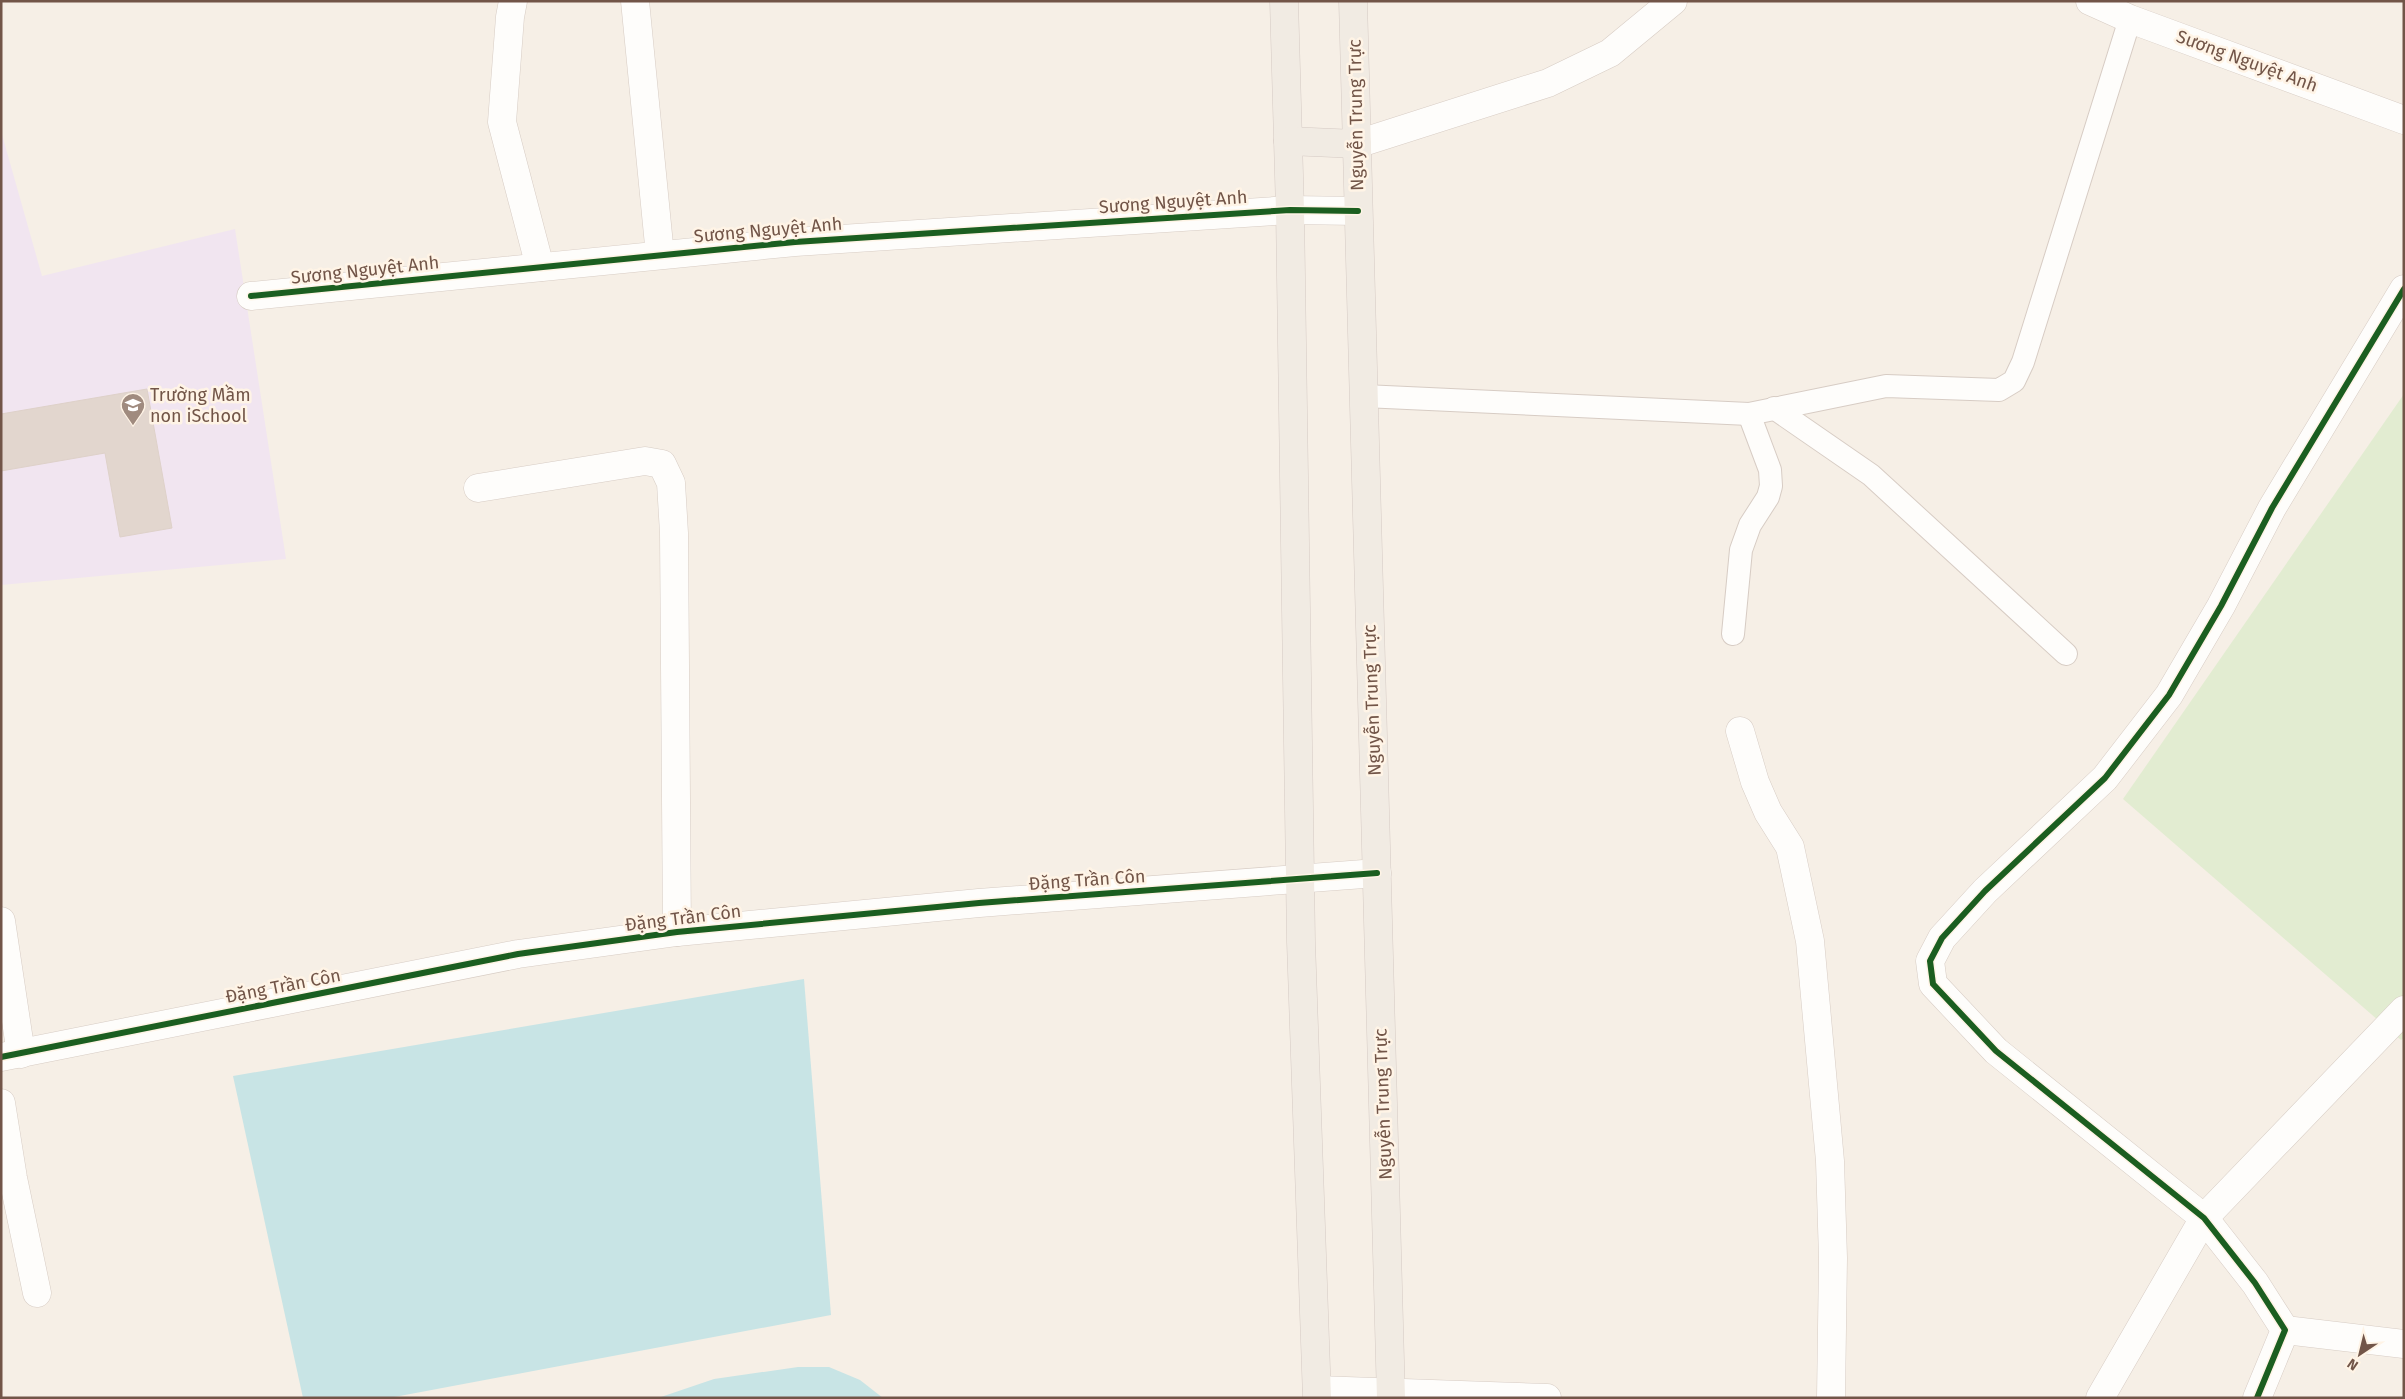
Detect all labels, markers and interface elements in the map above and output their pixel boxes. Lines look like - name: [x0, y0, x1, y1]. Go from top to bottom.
- street label: Sương Nguyệt Anh: [2173, 25, 2321, 97]
- street label: Nguyễn Trung Trực: [1343, 39, 1368, 191]
- street label: Sương Nguyệt Anh: [1098, 186, 1248, 218]
- street label: Sương Nguyệt Anh: [693, 213, 843, 247]
- street label: Sương Nguyệt Anh: [290, 251, 440, 289]
- place label: Trường Mầm non iSchool: [150, 384, 251, 427]
- school or university icon: Trường Mầm non iSchool: [120, 392, 146, 426]
- street label: Nguyễn Trung Trực: [1357, 624, 1386, 776]
- street label: Đặng Trần Côn: [1028, 865, 1146, 895]
- street label: Đặng Trần Côn: [624, 900, 742, 936]
- street label: Đặng Trần Côn: [223, 964, 343, 1008]
- street label: Nguyễn Trung Trực: [1368, 1028, 1397, 1180]
- north arrow: [2335, 1329, 2385, 1379]
- text: N: [2344, 1355, 2362, 1374]

